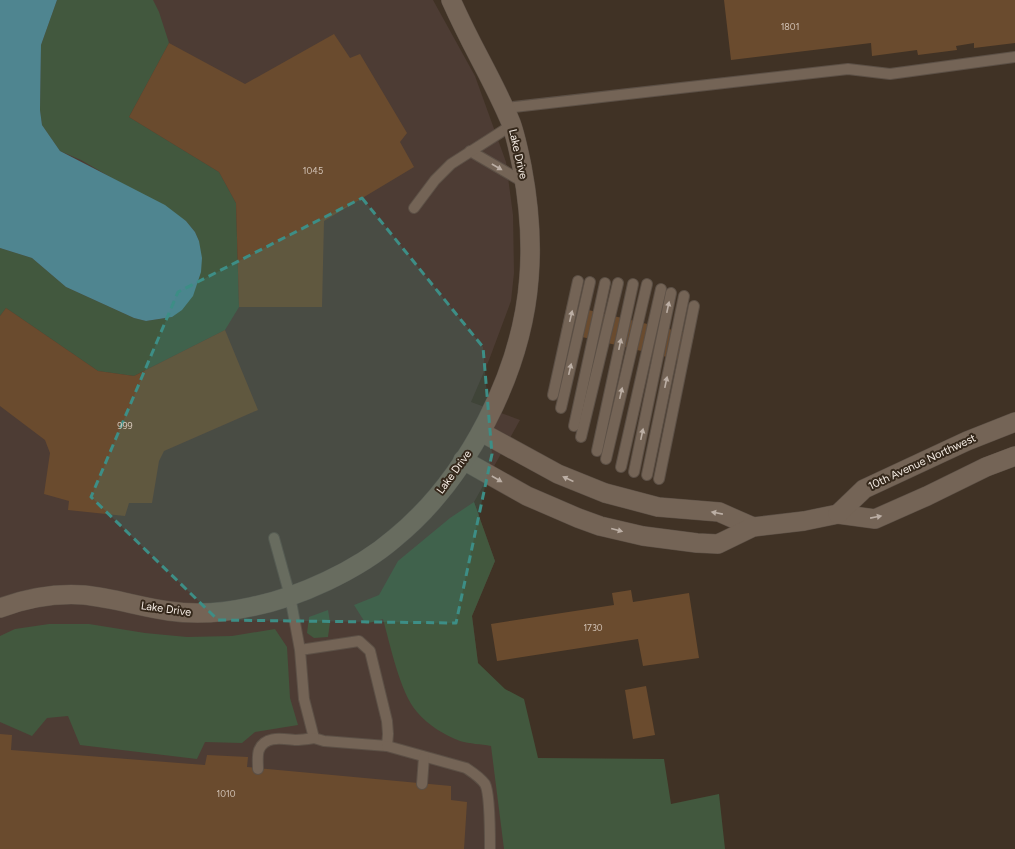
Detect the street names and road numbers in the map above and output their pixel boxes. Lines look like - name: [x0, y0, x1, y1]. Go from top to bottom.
- street label: Lake Drive: [506, 128, 530, 180]
- street label: 10th Avenue Northwest: [866, 431, 978, 493]
- street label: Lake Drive: [434, 448, 474, 496]
- street label: Lake Drive: [140, 599, 192, 619]

